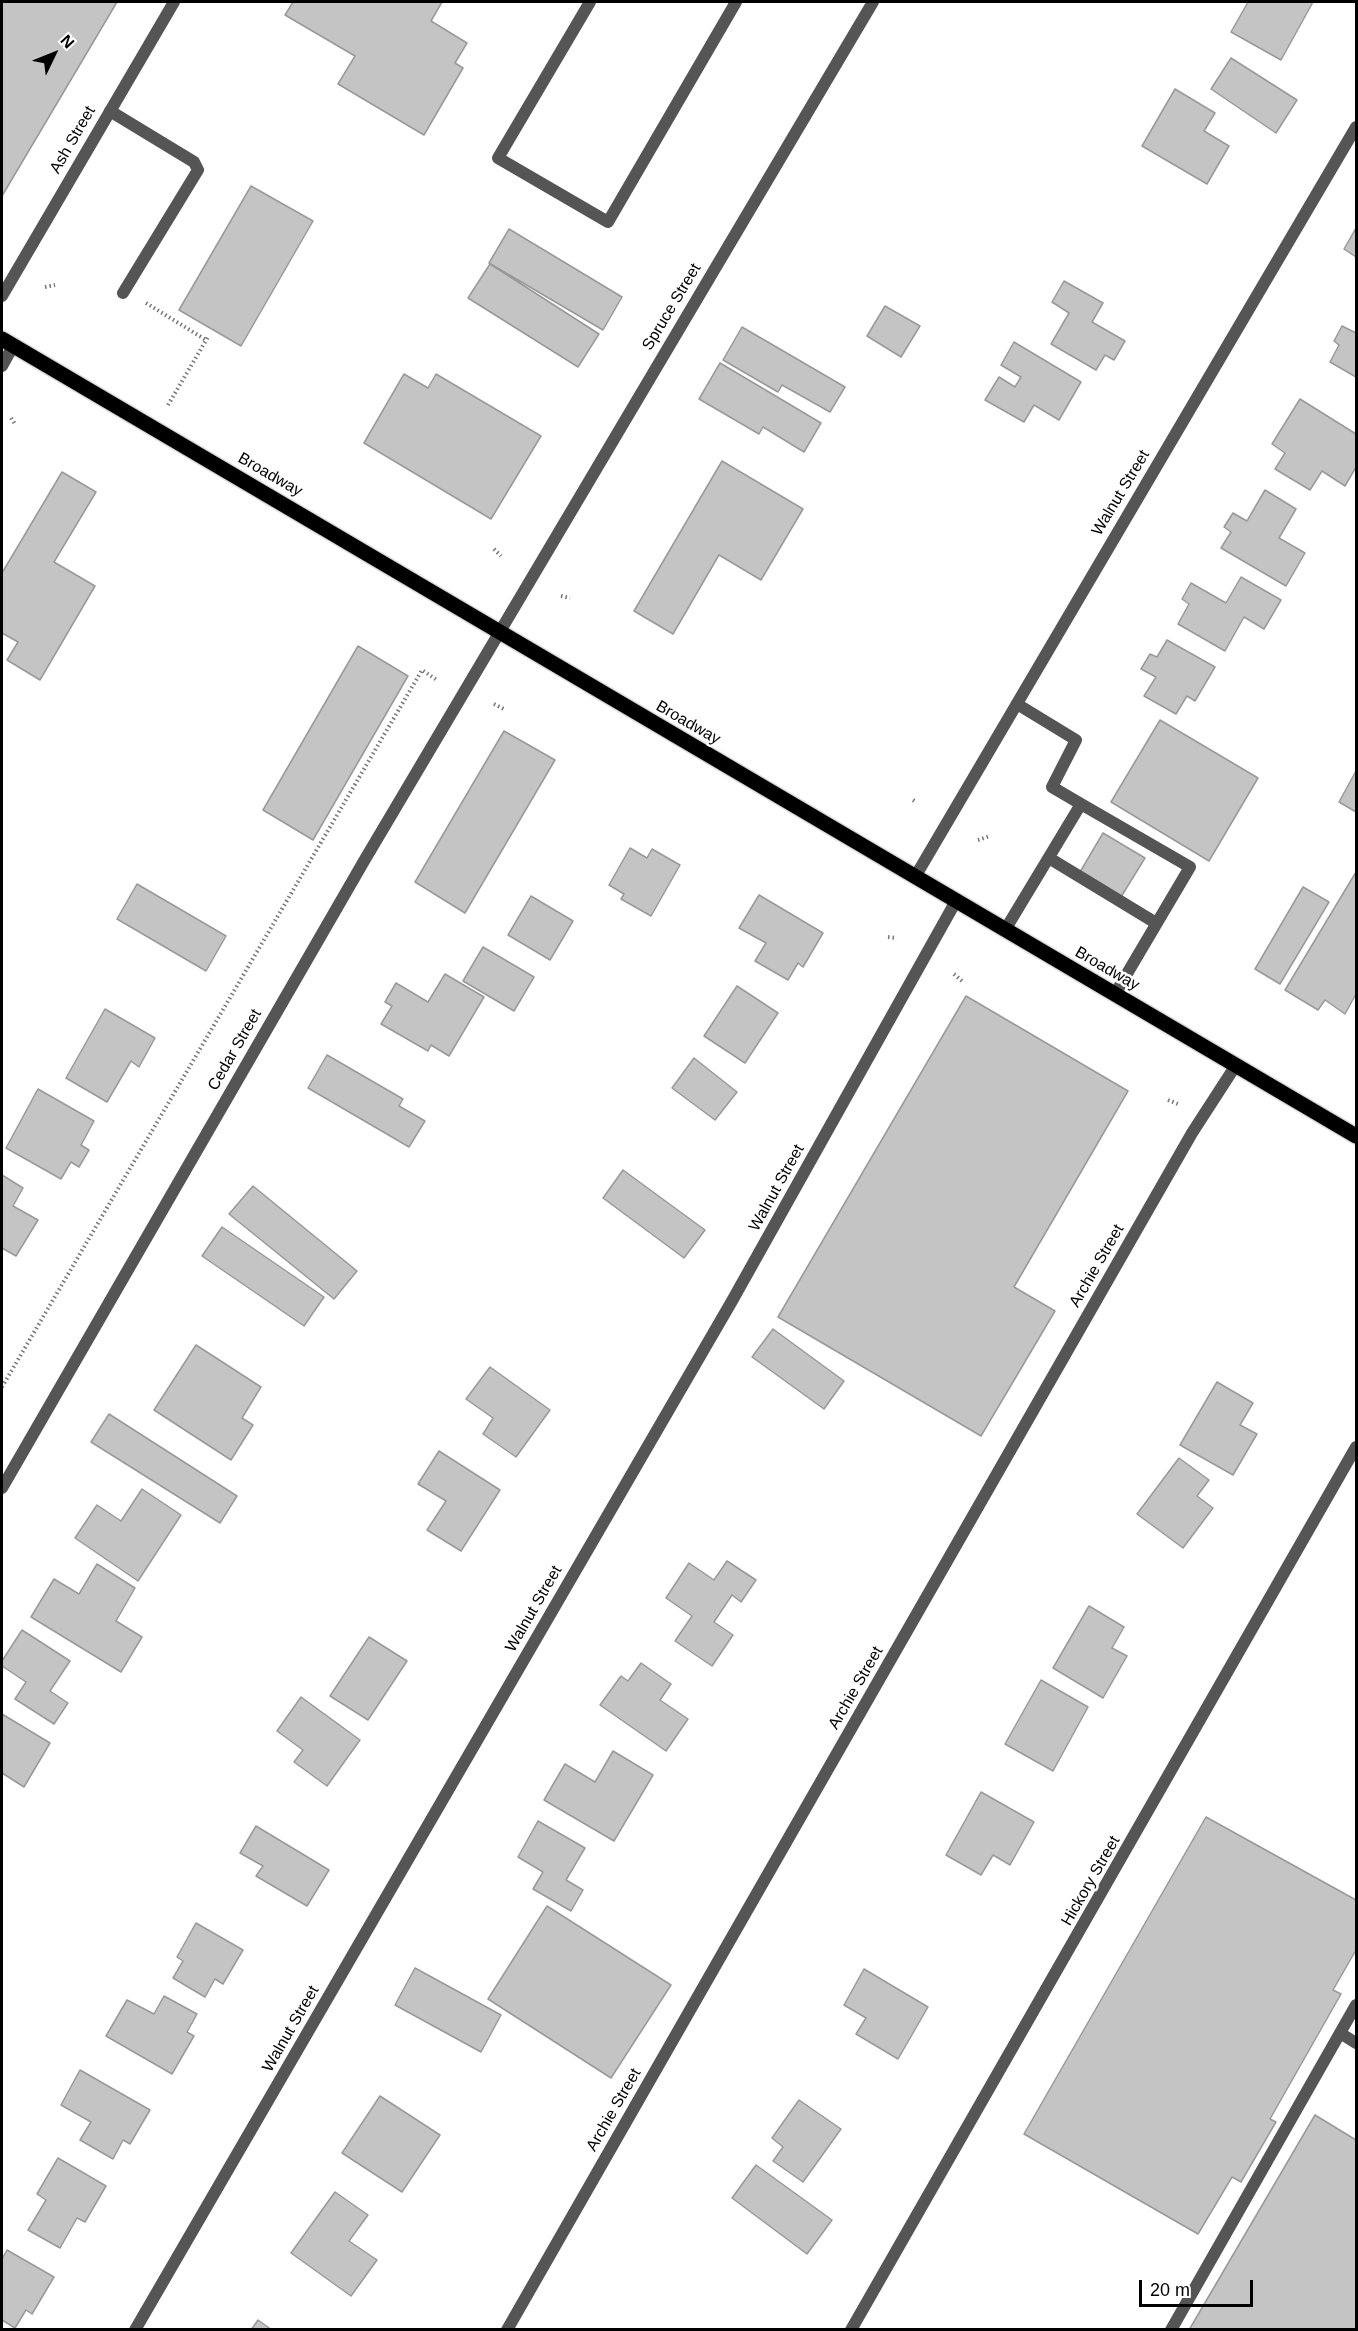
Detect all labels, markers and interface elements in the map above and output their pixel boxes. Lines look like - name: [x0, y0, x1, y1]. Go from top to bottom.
- north arrow: [24, 24, 84, 84]
- text: N: [57, 31, 78, 51]
- street label: Ash Street: [46, 103, 100, 177]
- street label: Spruce Street: [639, 260, 705, 354]
- street label: Walnut Street: [1088, 447, 1154, 539]
- street label: Broadway: [234, 449, 306, 501]
- street label: Broadway: [652, 697, 724, 749]
- street label: Broadway: [1071, 943, 1143, 995]
- street label: Cedar Street: [204, 1006, 266, 1094]
- street label: Walnut Street: [745, 1141, 809, 1235]
- street label: Archie Street: [1066, 1221, 1128, 1311]
- street label: Walnut Street: [502, 1562, 566, 1656]
- street label: Archie Street: [825, 1643, 887, 1733]
- street label: Hickory Street: [1058, 1833, 1124, 1929]
- street label: Walnut Street: [259, 1982, 323, 2076]
- street label: Archie Street: [583, 2065, 645, 2155]
- scale bar: [1142, 2268, 1256, 2306]
- text: 20 m: [1150, 2280, 1190, 2300]

